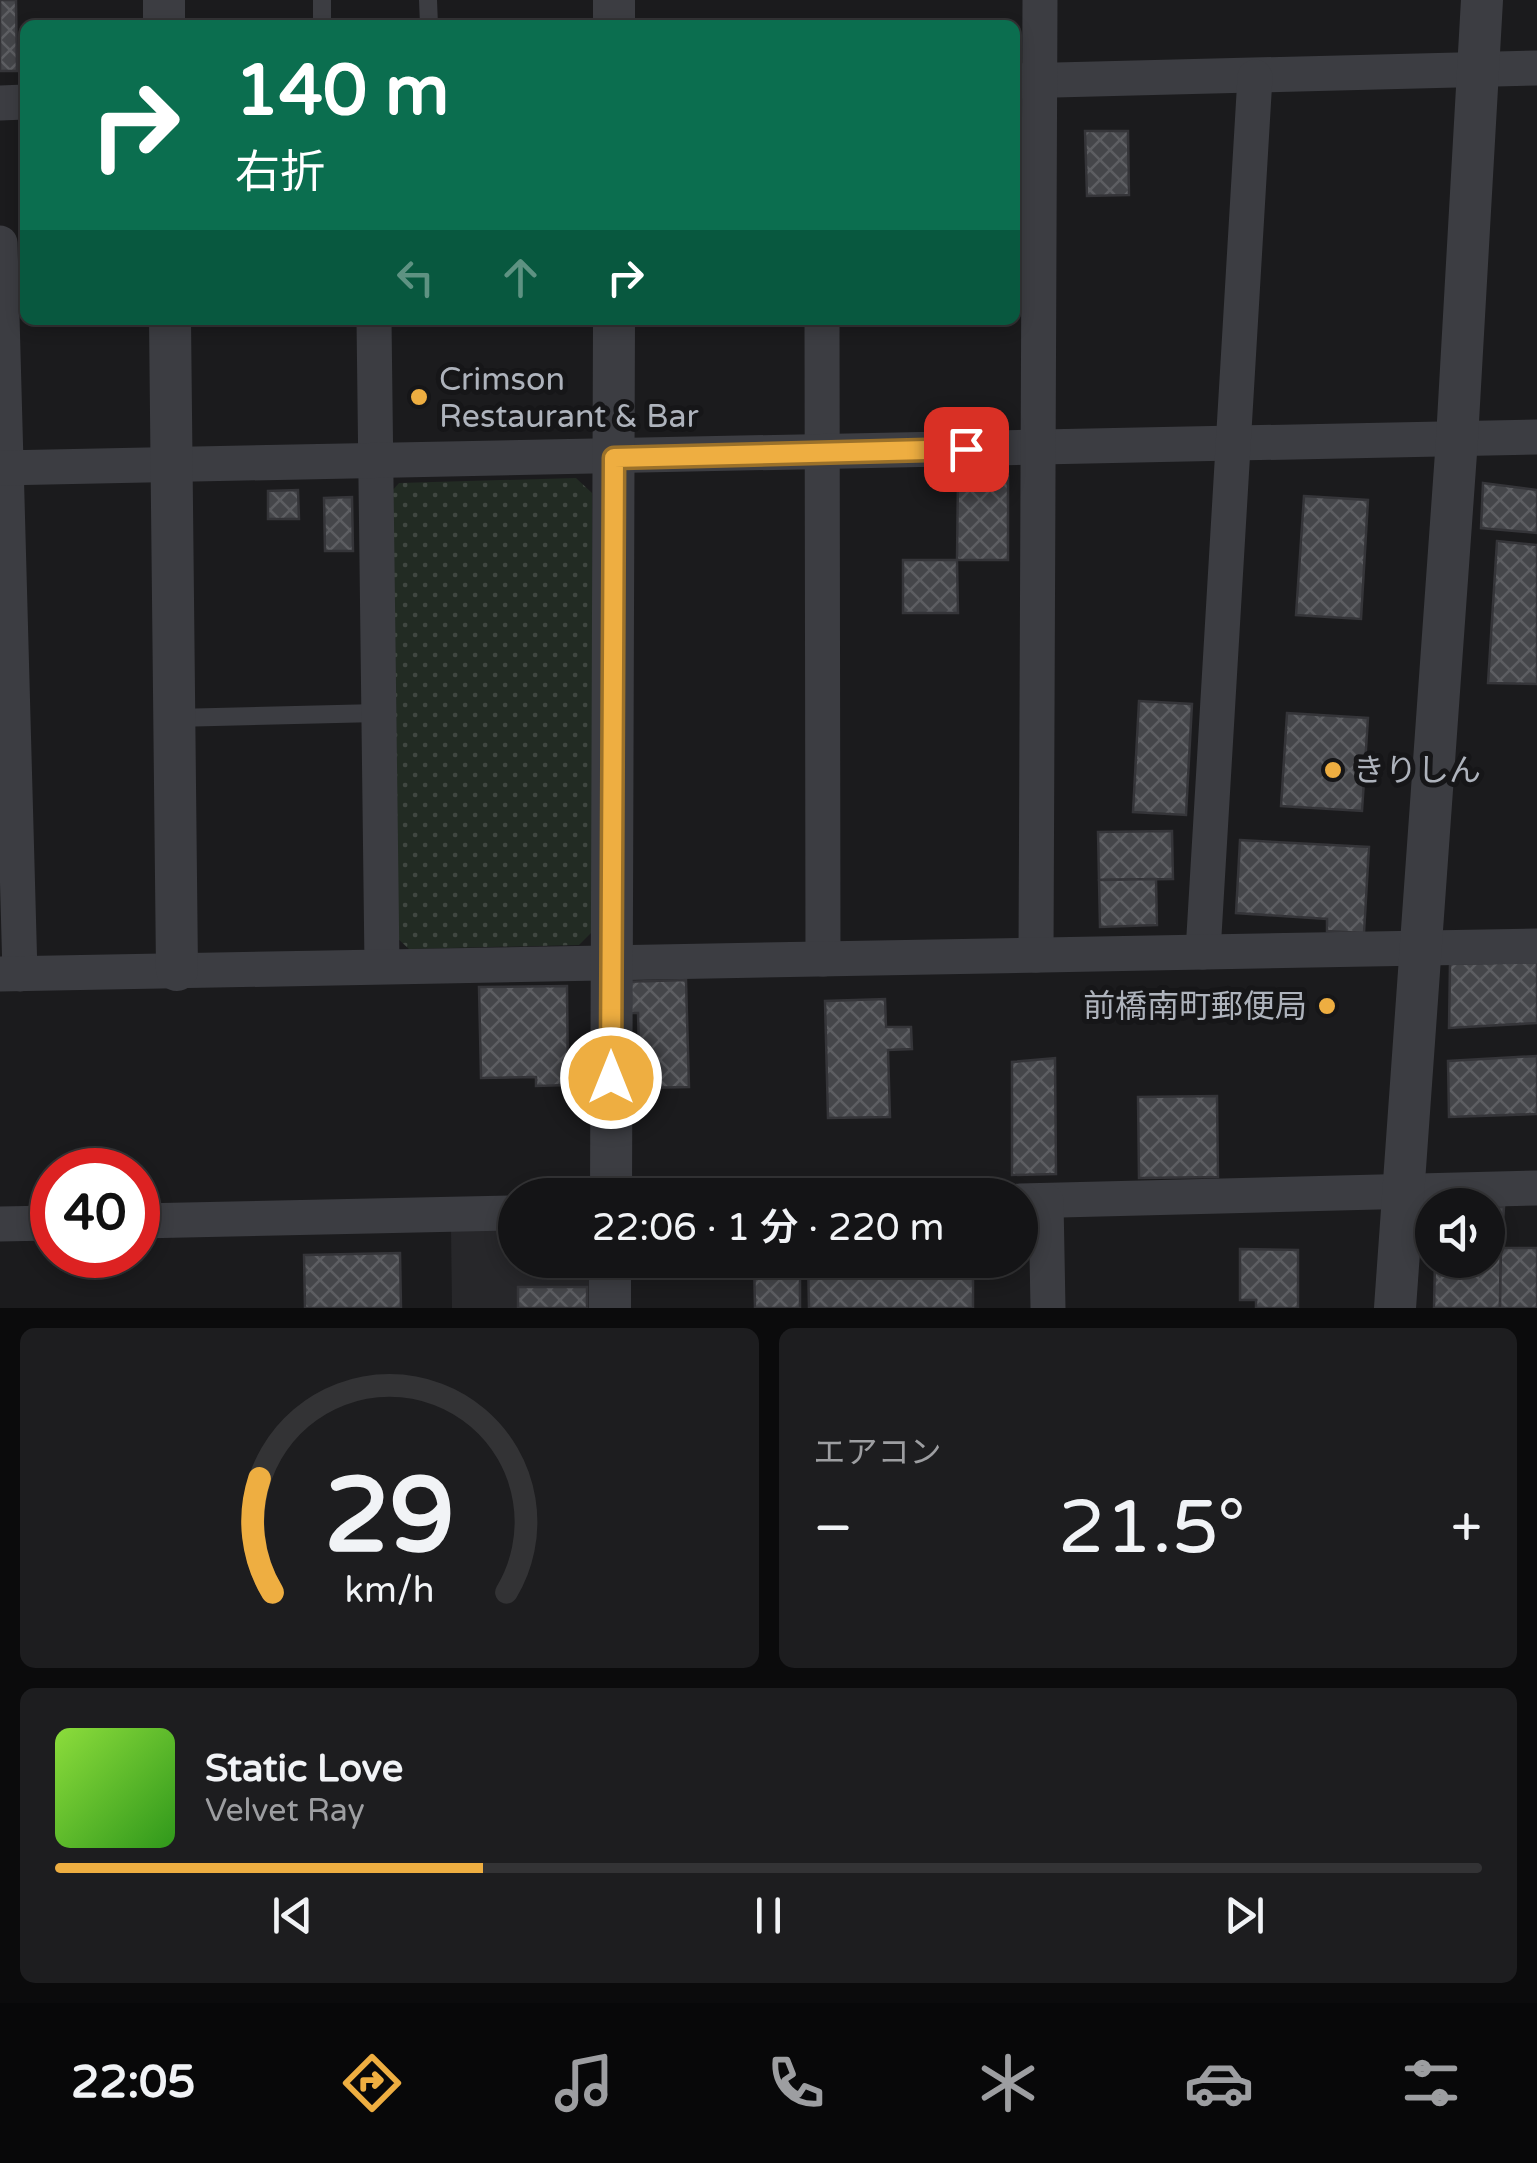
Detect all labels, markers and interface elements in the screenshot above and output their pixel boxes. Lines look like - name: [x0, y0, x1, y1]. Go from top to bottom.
- text: 140 m: [235, 50, 449, 134]
- icon: right: [70, 60, 200, 190]
- text: 右折: [235, 146, 325, 200]
- icon: left: [388, 250, 443, 305]
- icon: ahead: [493, 250, 548, 305]
- icon: right: [598, 250, 653, 305]
- place label: Crimson Restaurant & Bar: [439, 361, 699, 436]
- marker: Crimson Restaurant & Bar: [408, 386, 430, 408]
- pin: [924, 407, 1009, 492]
- icon: arrive: [939, 422, 994, 477]
- place label: きりしん: [1353, 752, 1481, 790]
- marker: きりしん: [1322, 759, 1344, 781]
- place label: 前橋南町郵便局: [1083, 988, 1307, 1026]
- marker: 前橋南町郵便局: [1316, 995, 1338, 1017]
- position arrow: [559, 1026, 663, 1130]
- speed limit sign: 40: [30, 1148, 160, 1278]
- map controls: [1415, 1188, 1505, 1278]
- button: sound: [1415, 1188, 1505, 1278]
- text: 22:06 · 1 分 · 220 m: [592, 1205, 944, 1251]
- text: エアコン: [814, 1434, 942, 1472]
- text: 29: [324, 1455, 455, 1580]
- text: 21.5°: [1058, 1483, 1246, 1573]
- text: −: [814, 1496, 853, 1562]
- text: +: [1451, 1496, 1482, 1562]
- text: km/h: [344, 1569, 434, 1612]
- text: Static Love: [205, 1746, 403, 1792]
- text: Velvet Ray: [205, 1792, 365, 1830]
- icon: previous: [265, 1888, 320, 1943]
- icon: pause: [741, 1888, 796, 1943]
- icon: next: [1217, 1888, 1272, 1943]
- icon: directions: [337, 2048, 407, 2118]
- icon: music: [549, 2048, 619, 2118]
- icon: phone: [761, 2048, 831, 2118]
- icon: climate: [973, 2048, 1043, 2118]
- icon: car: [1184, 2048, 1254, 2118]
- icon: filters: [1396, 2048, 1466, 2118]
- text: 22:05: [71, 2056, 196, 2110]

